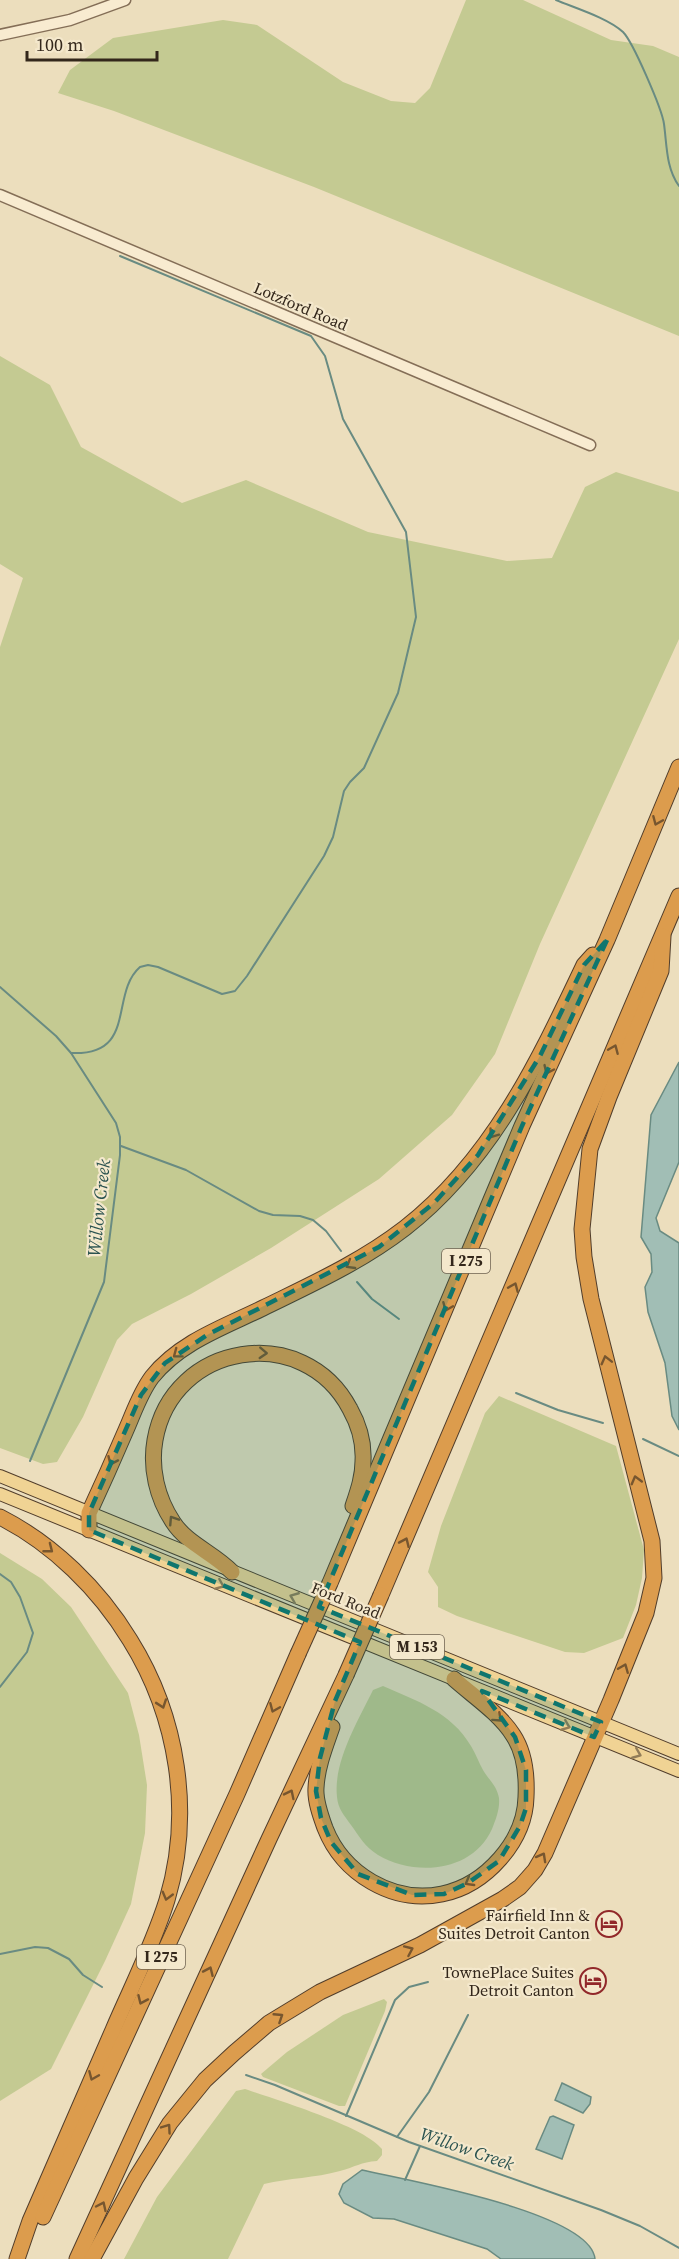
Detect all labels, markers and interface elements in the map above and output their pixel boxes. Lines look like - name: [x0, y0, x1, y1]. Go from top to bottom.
- scale bar: [27, 24, 158, 62]
- text: 100 m: [36, 32, 83, 57]
- street label: Lotzford Road: [250, 276, 352, 336]
- one-way arrow: [652, 814, 664, 825]
- one-way arrow: [606, 1044, 618, 1055]
- one-way arrow: [543, 1063, 555, 1074]
- one-way arrow: [489, 1128, 500, 1139]
- water label: Willow Creek: [81, 1158, 116, 1258]
- road number: I 275: [442, 1249, 490, 1273]
- one-way arrow: [346, 1257, 356, 1269]
- one-way arrow: [507, 1282, 519, 1293]
- one-way arrow: [442, 1301, 454, 1312]
- one-way arrow: [173, 1346, 184, 1357]
- one-way arrow: [259, 1347, 268, 1360]
- one-way arrow: [600, 1355, 613, 1365]
- one-way arrow: [107, 1454, 119, 1465]
- one-way arrow: [631, 1475, 643, 1486]
- one-way arrow: [169, 1516, 180, 1527]
- one-way arrow: [397, 1537, 409, 1548]
- one-way arrow: [42, 1542, 53, 1553]
- street label: Ford Road: [308, 1576, 384, 1624]
- one-way arrow: [214, 1578, 225, 1590]
- one-way arrow: [290, 1592, 301, 1604]
- road number: M 153: [390, 1635, 444, 1659]
- one-way arrow: [617, 1663, 629, 1674]
- one-way arrow: [154, 1699, 167, 1709]
- one-way arrow: [269, 1702, 281, 1713]
- one-way arrow: [491, 1711, 502, 1722]
- one-way arrow: [560, 1719, 571, 1731]
- one-way arrow: [630, 1747, 641, 1759]
- one-way arrow: [283, 1789, 295, 1800]
- one-way arrow: [535, 1853, 546, 1863]
- one-way arrow: [465, 1874, 475, 1886]
- one-way arrow: [162, 1890, 174, 1901]
- place label: Fairfield Inn & Suites Detroit Canton: [439, 1904, 590, 1944]
- hotel icon: Fairfield Inn & Suites Detroit Canton: [594, 1909, 624, 1939]
- road number: I 275: [137, 1945, 185, 1969]
- one-way arrow: [402, 1945, 413, 1957]
- place label: TownePlace Suites Detroit Canton: [442, 1961, 574, 2001]
- hotel icon: TownePlace Suites Detroit Canton: [578, 1966, 608, 1996]
- one-way arrow: [202, 1967, 214, 1978]
- one-way arrow: [137, 1994, 149, 2005]
- one-way arrow: [273, 2013, 284, 2024]
- one-way arrow: [88, 2070, 100, 2081]
- water label: Willow Creek: [417, 2121, 518, 2176]
- one-way arrow: [159, 2124, 170, 2135]
- one-way arrow: [95, 2201, 107, 2212]

